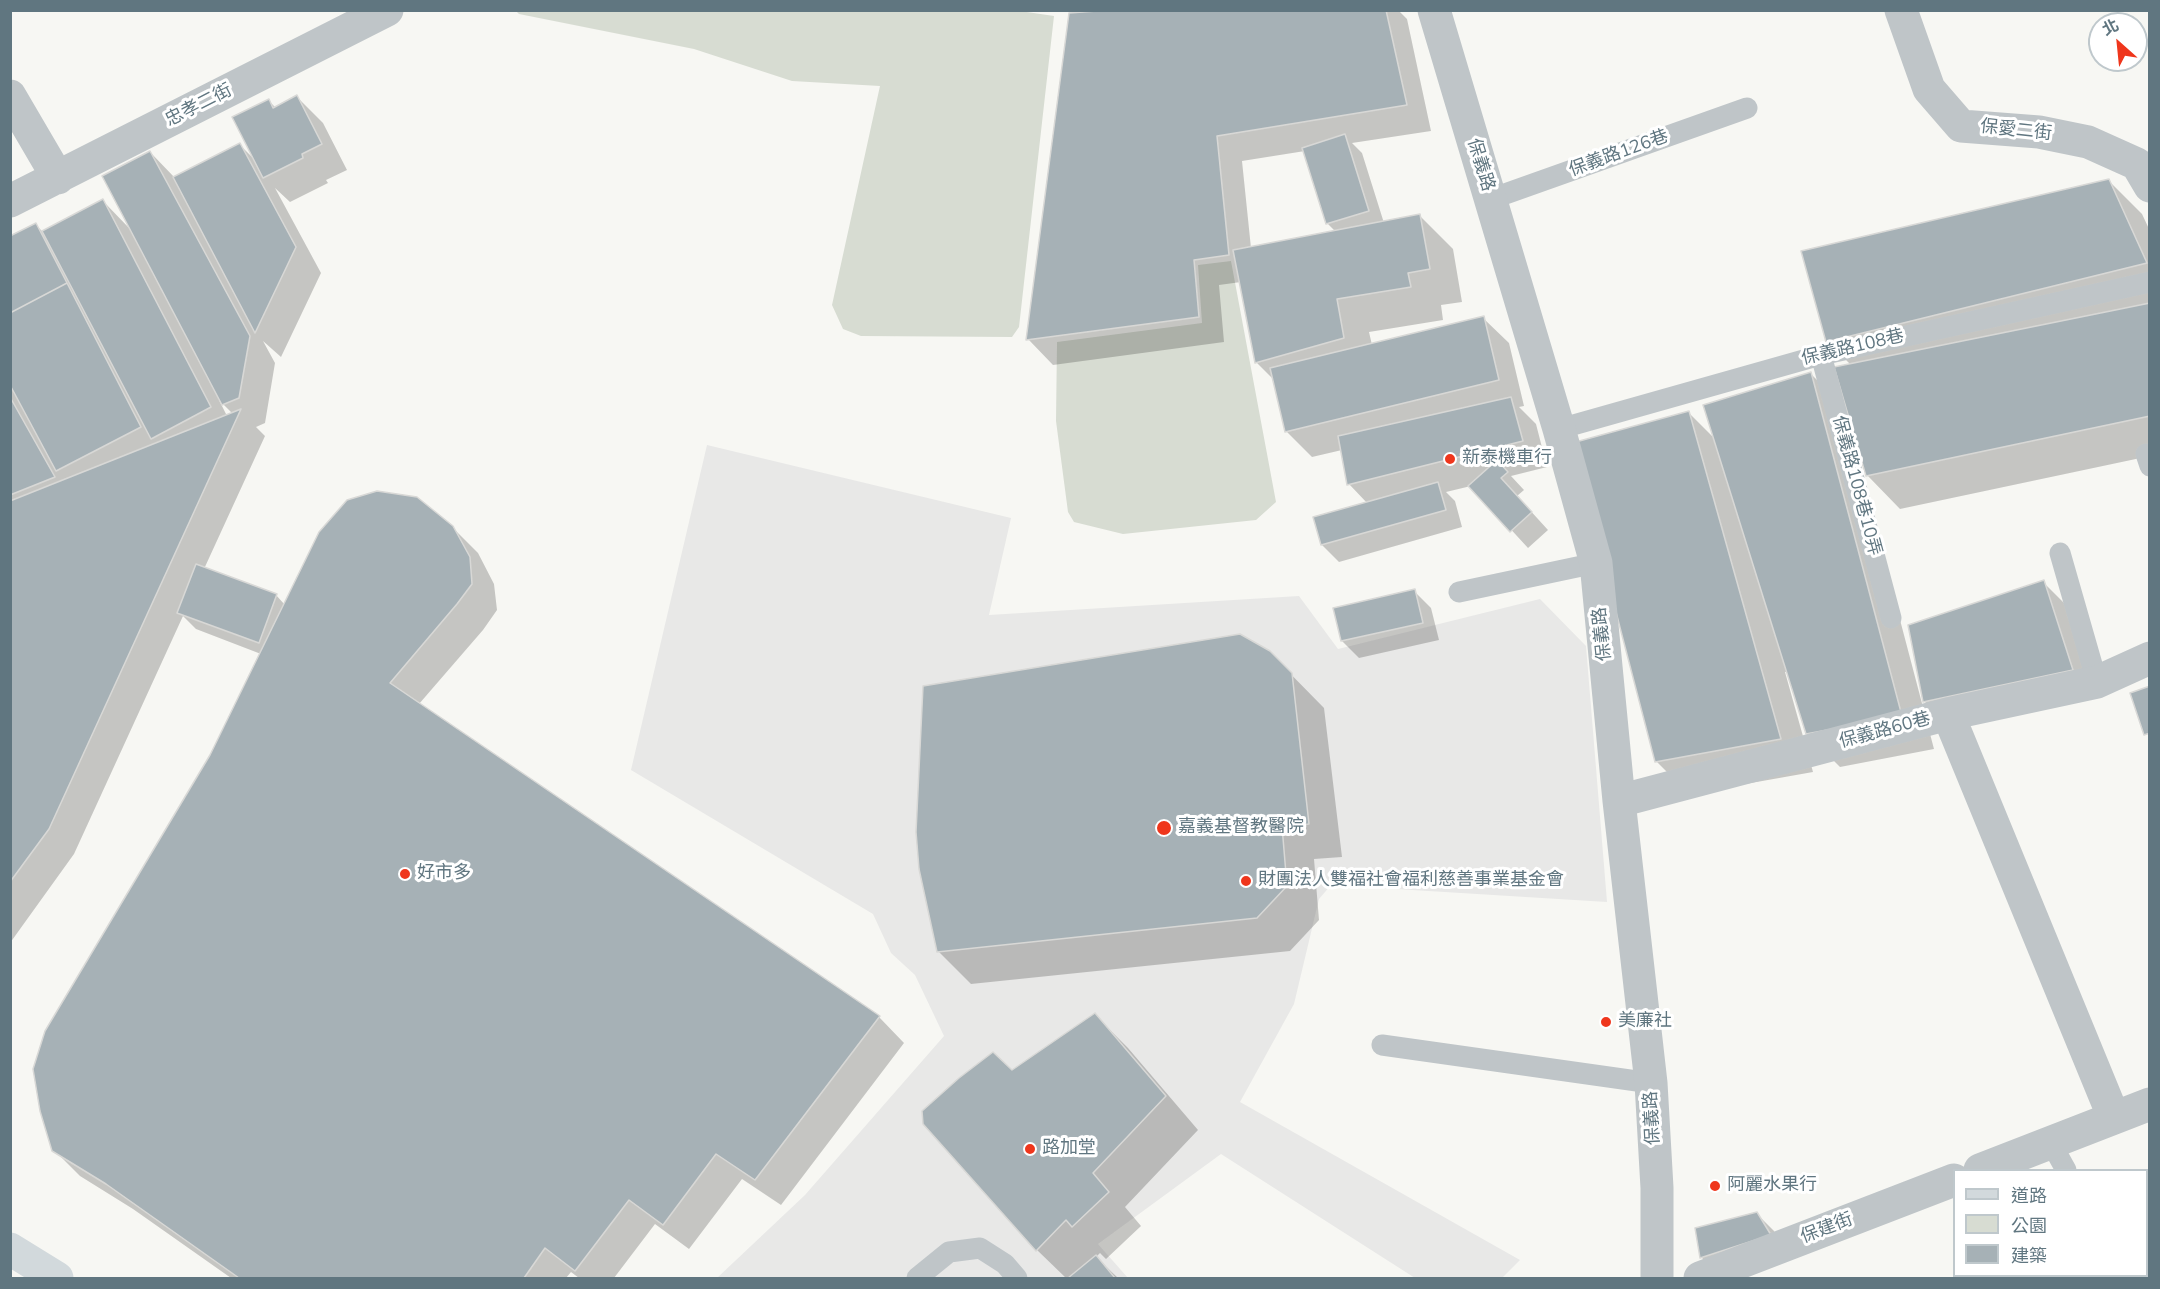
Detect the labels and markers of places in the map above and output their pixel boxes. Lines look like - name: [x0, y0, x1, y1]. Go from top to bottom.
- place label: 新泰機車行: [1462, 448, 1552, 470]
- marker: 新泰機車行: [1443, 452, 1457, 466]
- place label: 嘉義基督教醫院: [1178, 817, 1304, 839]
- marker: 嘉義基督教醫院: [1155, 819, 1173, 837]
- place label: 好市多: [417, 863, 471, 885]
- marker: 好市多: [398, 867, 412, 881]
- place label: 財團法人雙福社會福利慈善事業基金會: [1258, 870, 1564, 892]
- marker: 財團法人雙福社會福利慈善事業基金會: [1239, 874, 1253, 888]
- place label: 美廉社: [1618, 1011, 1672, 1033]
- marker: 美廉社: [1599, 1015, 1613, 1029]
- place label: 路加堂: [1042, 1138, 1096, 1160]
- marker: 路加堂: [1023, 1142, 1037, 1156]
- place label: 阿麗水果行: [1727, 1175, 1817, 1197]
- marker: 阿麗水果行: [1708, 1179, 1722, 1193]

